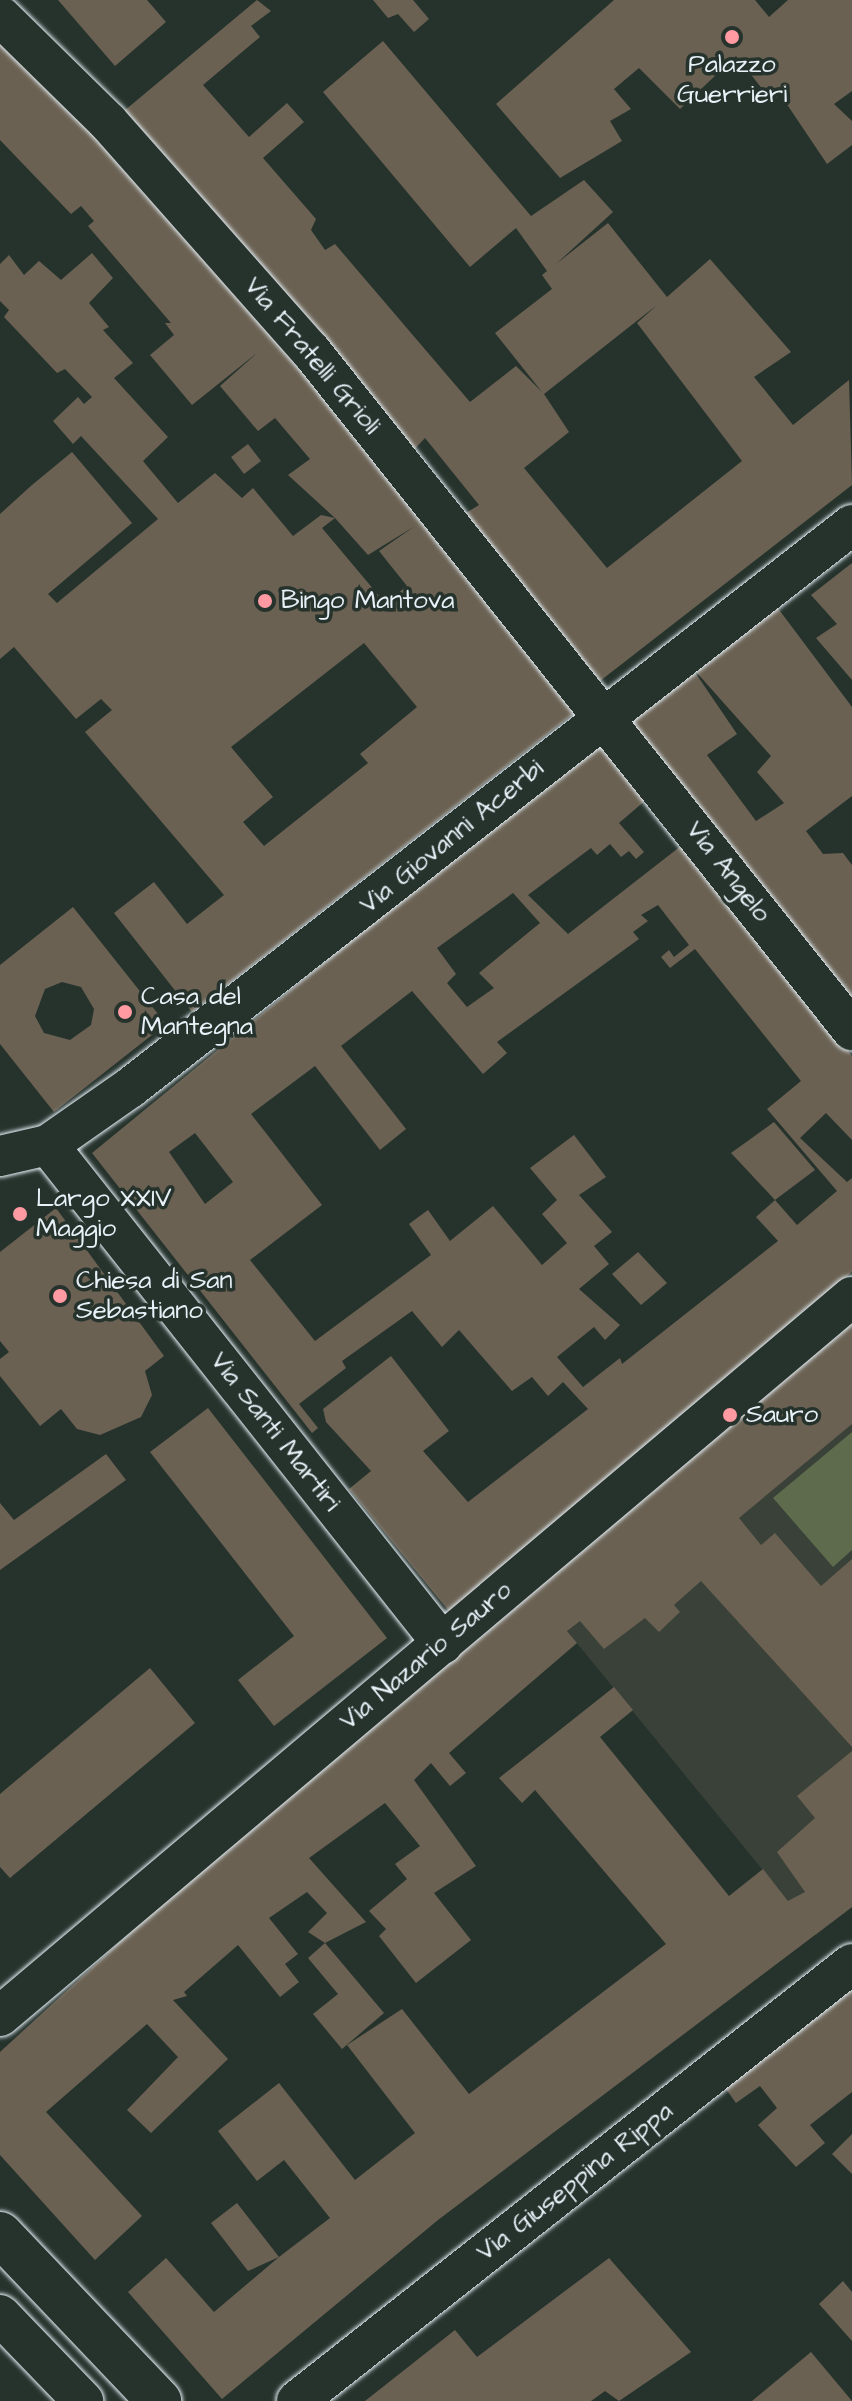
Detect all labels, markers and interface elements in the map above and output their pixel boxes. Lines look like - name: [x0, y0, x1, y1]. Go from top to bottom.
- marker: Palazzo Guerrieri: [723, 28, 741, 46]
- place label: Palazzo Guerrieri: [677, 49, 787, 110]
- street label: Via Fratelli Grioli: [237, 271, 387, 441]
- place label: Bingo Mantova: [281, 585, 454, 617]
- marker: Bingo Mantova: [256, 592, 274, 610]
- street label: Via Giovanni Acerbi: [354, 753, 550, 921]
- street label: Via Angelo: [679, 815, 777, 929]
- place label: Casa del Mantegna: [141, 981, 253, 1042]
- marker: Casa del Mantegna: [116, 1003, 134, 1021]
- place label: Largo XXIV Maggio: [36, 1183, 171, 1244]
- marker: Largo XXIV Maggio: [11, 1205, 29, 1223]
- place label: Chiesa di San Sebastiano: [76, 1265, 233, 1326]
- marker: Chiesa di San Sebastiano: [51, 1287, 69, 1305]
- street label: Via Santi Martiri: [203, 1346, 347, 1518]
- place label: Sauro: [746, 1399, 818, 1431]
- marker: Sauro: [721, 1406, 739, 1424]
- street label: Via Nazario Sauro: [334, 1575, 518, 1737]
- street label: Via Giuseppina Rippa: [471, 2096, 679, 2268]

